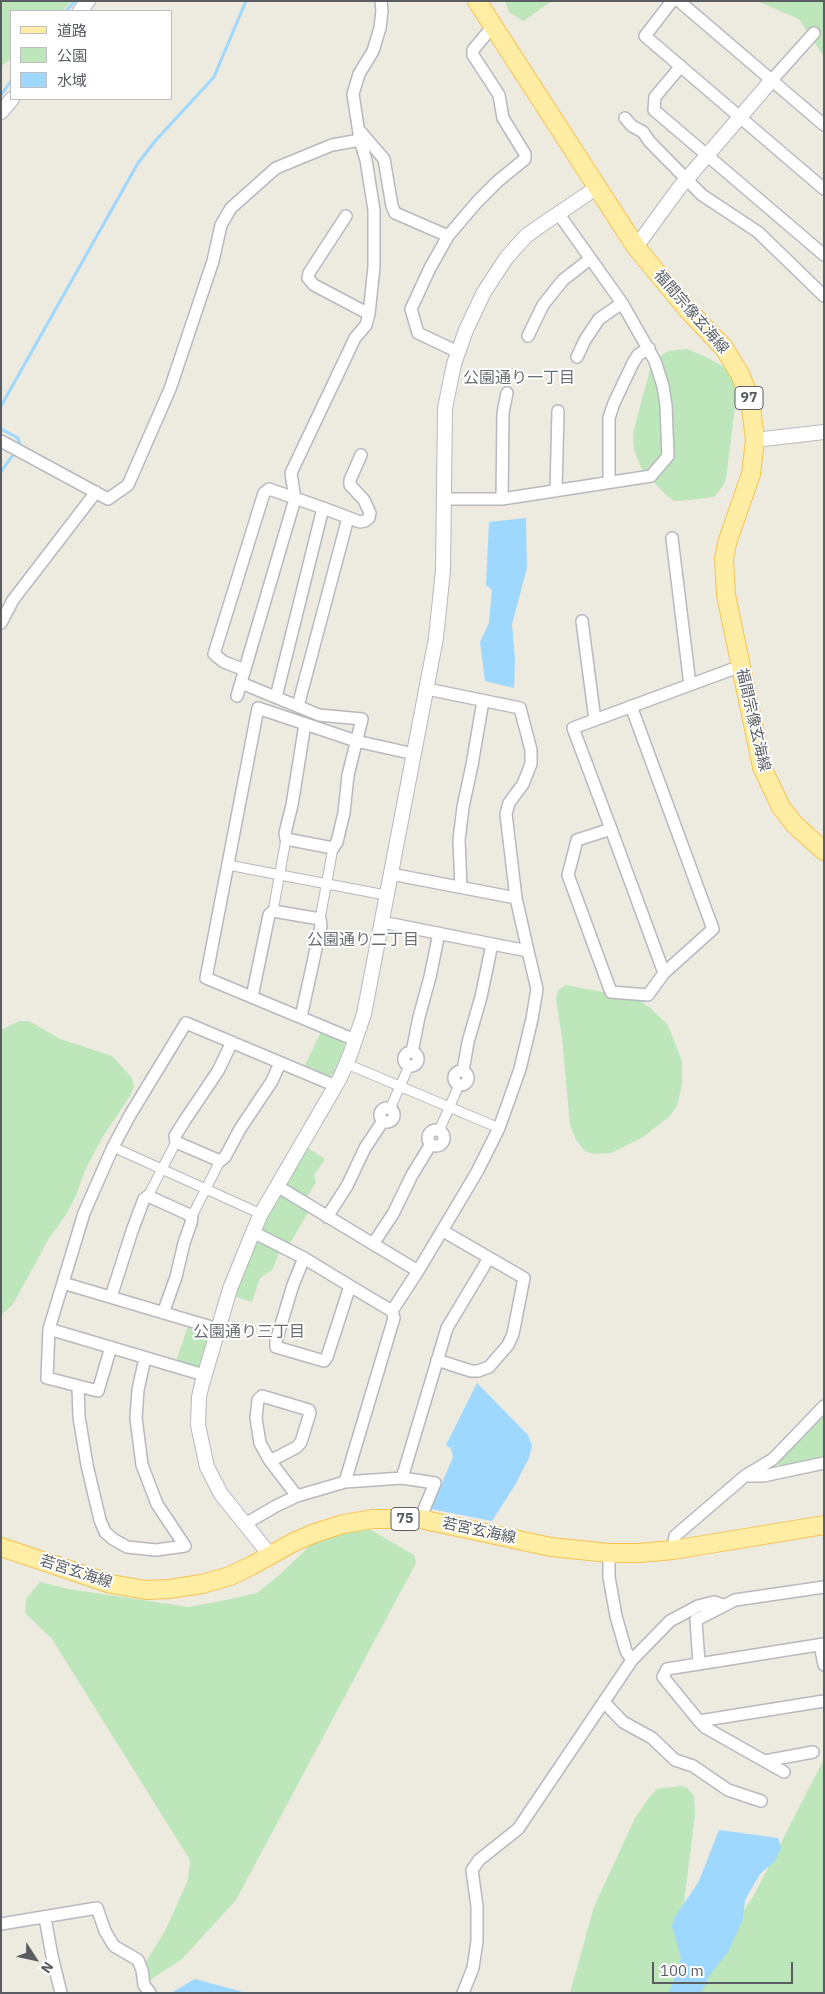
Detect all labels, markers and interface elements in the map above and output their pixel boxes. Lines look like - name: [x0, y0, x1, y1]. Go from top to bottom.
- legend: [10, 10, 172, 100]
- text: 道路: [57, 21, 87, 40]
- text: 公園: [57, 46, 87, 65]
- text: 水域: [57, 71, 87, 90]
- street label: 福間宗像玄海線: [650, 266, 732, 358]
- district label: 公園通り一丁目: [463, 368, 575, 388]
- road number: 97: [735, 386, 763, 409]
- street label: 福間宗像玄海線: [732, 667, 774, 773]
- district label: 公園通り二丁目: [307, 930, 419, 950]
- district label: 公園通り三丁目: [193, 1322, 305, 1342]
- road number: 75: [391, 1508, 419, 1530]
- street label: 若宮玄海線: [440, 1514, 518, 1548]
- street label: 若宮玄海線: [38, 1552, 114, 1592]
- north arrow: [10, 1934, 60, 1984]
- scale bar: [655, 1952, 796, 1984]
- text: N: [37, 1958, 58, 1977]
- text: 100 m: [660, 1961, 704, 1980]

